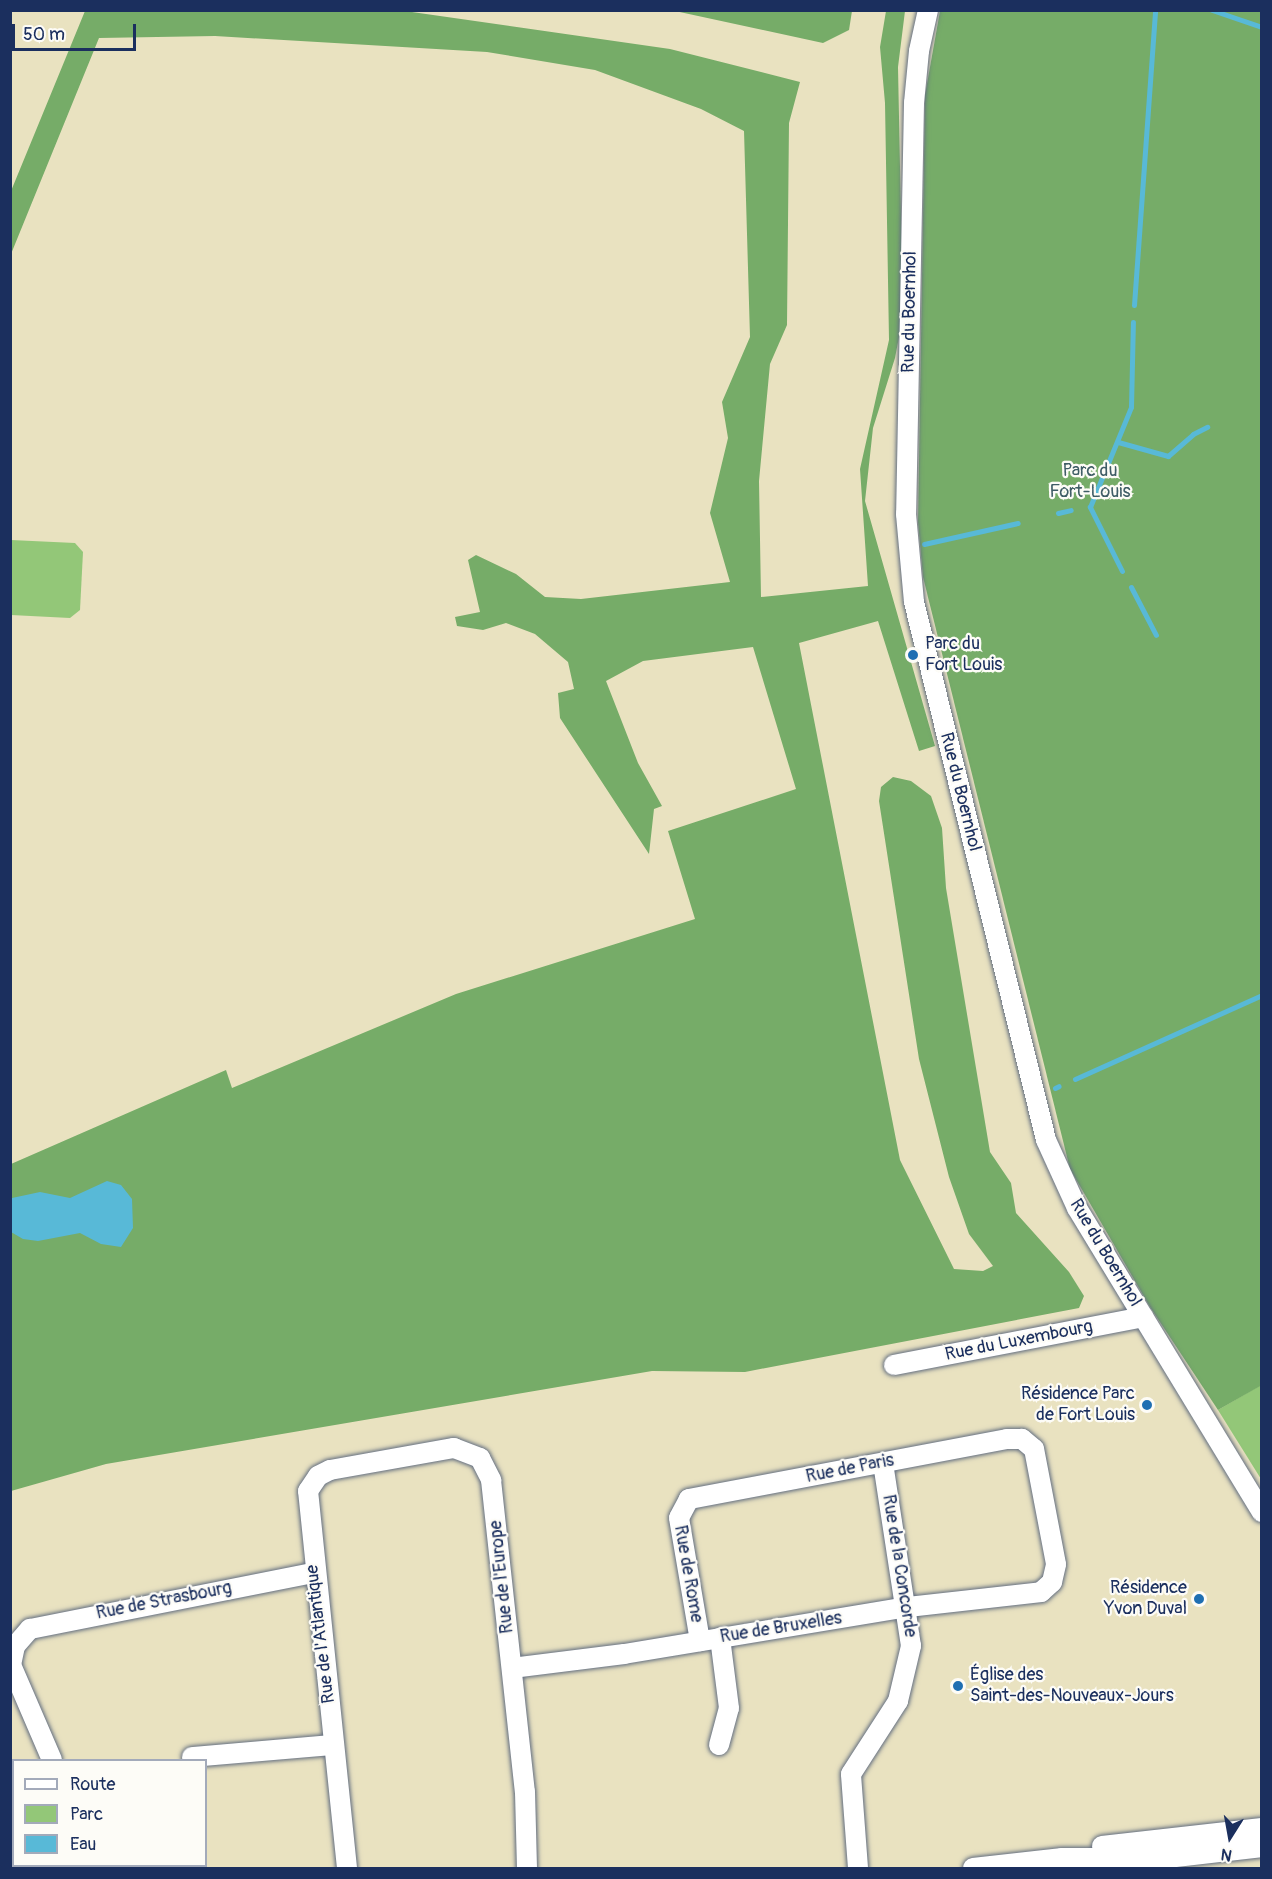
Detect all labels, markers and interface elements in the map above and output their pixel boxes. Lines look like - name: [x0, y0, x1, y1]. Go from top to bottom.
- scale bar: [15, 12, 140, 50]
- text: 50 m: [23, 23, 65, 46]
- street label: Rue du Boernhol: [898, 251, 922, 373]
- park label: Parc du Fort-Louis: [1049, 461, 1131, 504]
- place label: Parc du Fort Louis: [925, 634, 1002, 676]
- marker: Parc du Fort Louis: [906, 648, 920, 662]
- street label: Rue du Boernhol: [935, 730, 985, 854]
- street label: Rue du Boernhol: [1064, 1195, 1146, 1311]
- street label: Rue du Luxembourg: [943, 1316, 1095, 1366]
- place label: Résidence Parc de Fort Louis: [1021, 1384, 1135, 1426]
- marker: Résidence Parc de Fort Louis: [1140, 1398, 1154, 1412]
- street label: Rue de Paris: [804, 1450, 896, 1488]
- street label: Rue de la Concorde: [877, 1493, 921, 1639]
- street label: Rue de l'Europe: [485, 1519, 519, 1635]
- street label: Rue de Rome: [669, 1524, 707, 1624]
- street label: Rue de l'Atlantique: [302, 1563, 340, 1705]
- street label: Rue de Strasbourg: [94, 1577, 234, 1625]
- place label: Résidence Yvon Duval: [1104, 1578, 1187, 1620]
- marker: Résidence Yvon Duval: [1192, 1592, 1206, 1606]
- street label: Rue de Bruxelles: [719, 1608, 843, 1648]
- place label: Église des Saint-des-Nouveaux-Jours: [970, 1665, 1174, 1708]
- marker: Église des Saint-des-Nouveaux-Jours: [951, 1679, 965, 1693]
- legend: [12, 1759, 207, 1867]
- text: Route: [70, 1773, 115, 1796]
- text: Parc: [70, 1803, 103, 1826]
- north arrow: [1200, 1807, 1260, 1867]
- text: Eau: [70, 1833, 96, 1856]
- text: N: [1219, 1844, 1234, 1866]

